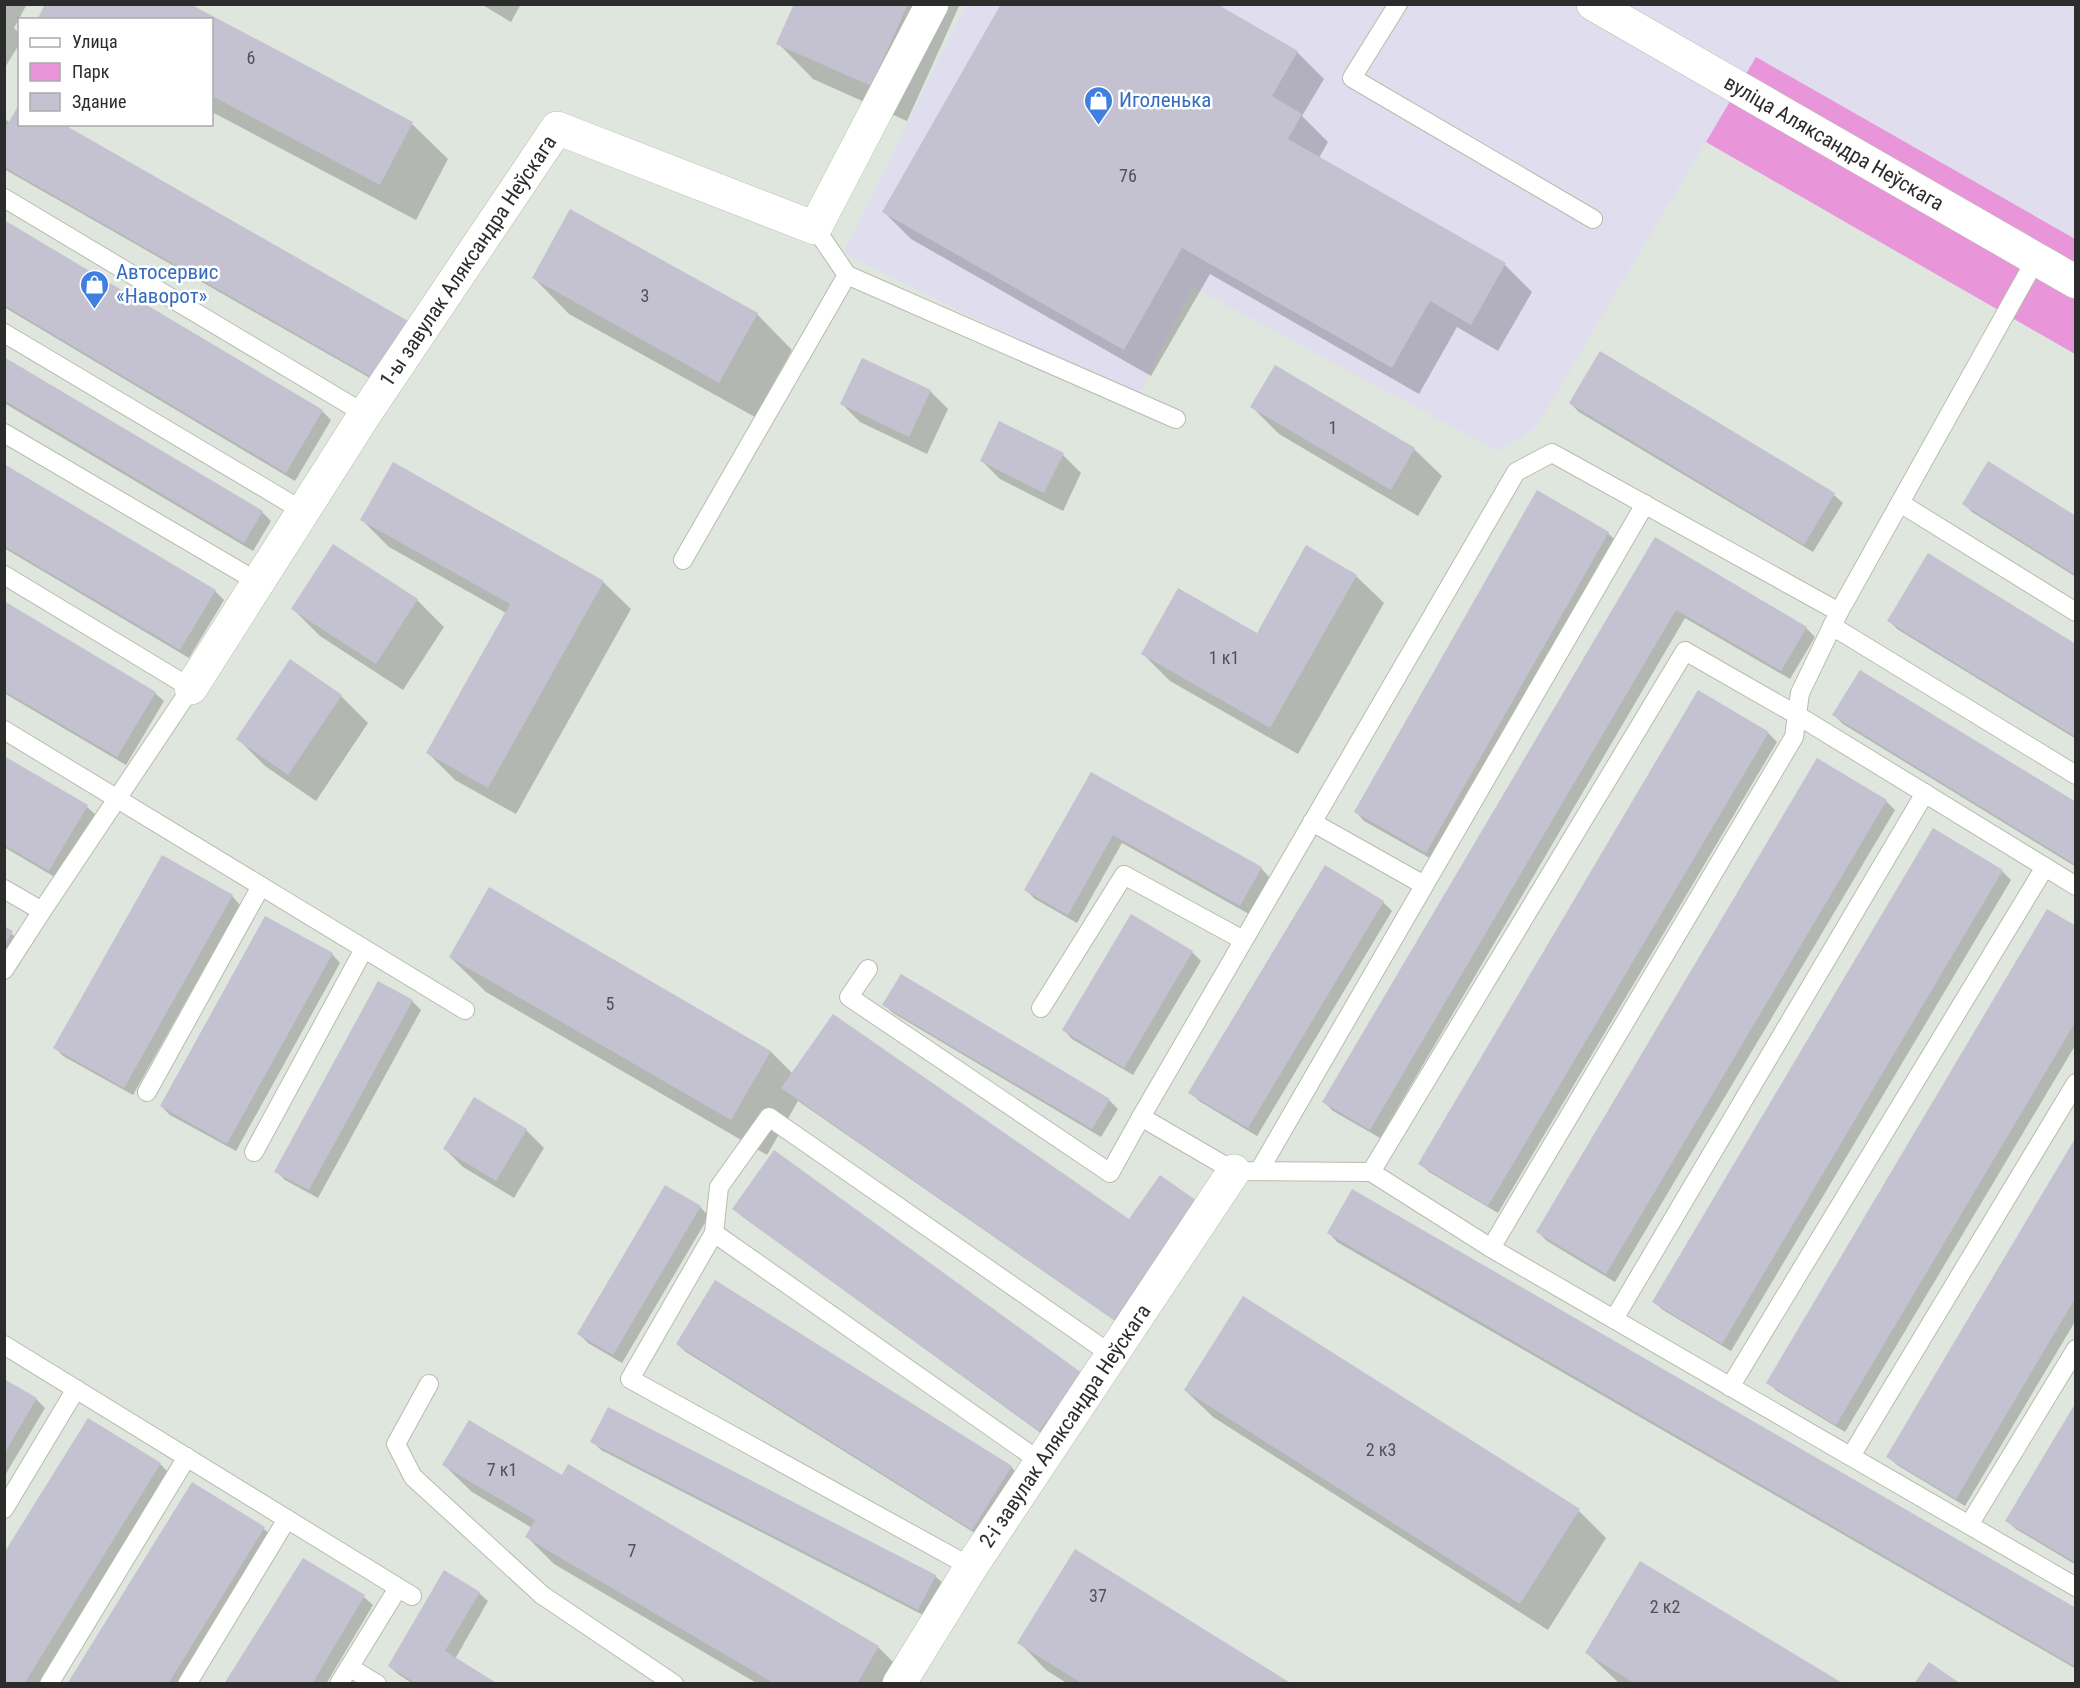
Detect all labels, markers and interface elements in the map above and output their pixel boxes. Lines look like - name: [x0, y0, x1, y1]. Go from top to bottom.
- legend: [18, 18, 213, 126]
- text: Улица: [72, 31, 118, 52]
- house number: 6: [247, 47, 255, 68]
- text: Парк: [72, 61, 110, 82]
- street label: вуліца Аляксандра Неўскага: [1720, 70, 1948, 216]
- shop icon: Иголенька: [1082, 84, 1114, 126]
- place label: Иголенька: [1119, 88, 1211, 112]
- text: Здание: [72, 91, 126, 112]
- street label: 1-ы завулак Аляксандра Неўскага: [375, 131, 561, 391]
- house number: 76: [1119, 165, 1137, 186]
- place label: Автосервис «Наворот»: [116, 260, 218, 308]
- shop icon: Автосервис «Наворот»: [79, 268, 111, 310]
- house number: 3: [641, 285, 649, 306]
- house number: 1: [1329, 417, 1337, 438]
- house number: 1 к1: [1209, 647, 1239, 668]
- house number: 5: [606, 993, 615, 1014]
- street label: 2-і завулак Аляксандра Неўскага: [974, 1300, 1156, 1552]
- house number: 2 к3: [1366, 1439, 1396, 1460]
- house number: 7 к1: [487, 1459, 517, 1480]
- house number: 7: [628, 1540, 637, 1561]
- house number: 37: [1089, 1585, 1107, 1606]
- house number: 2 к2: [1650, 1596, 1680, 1617]

